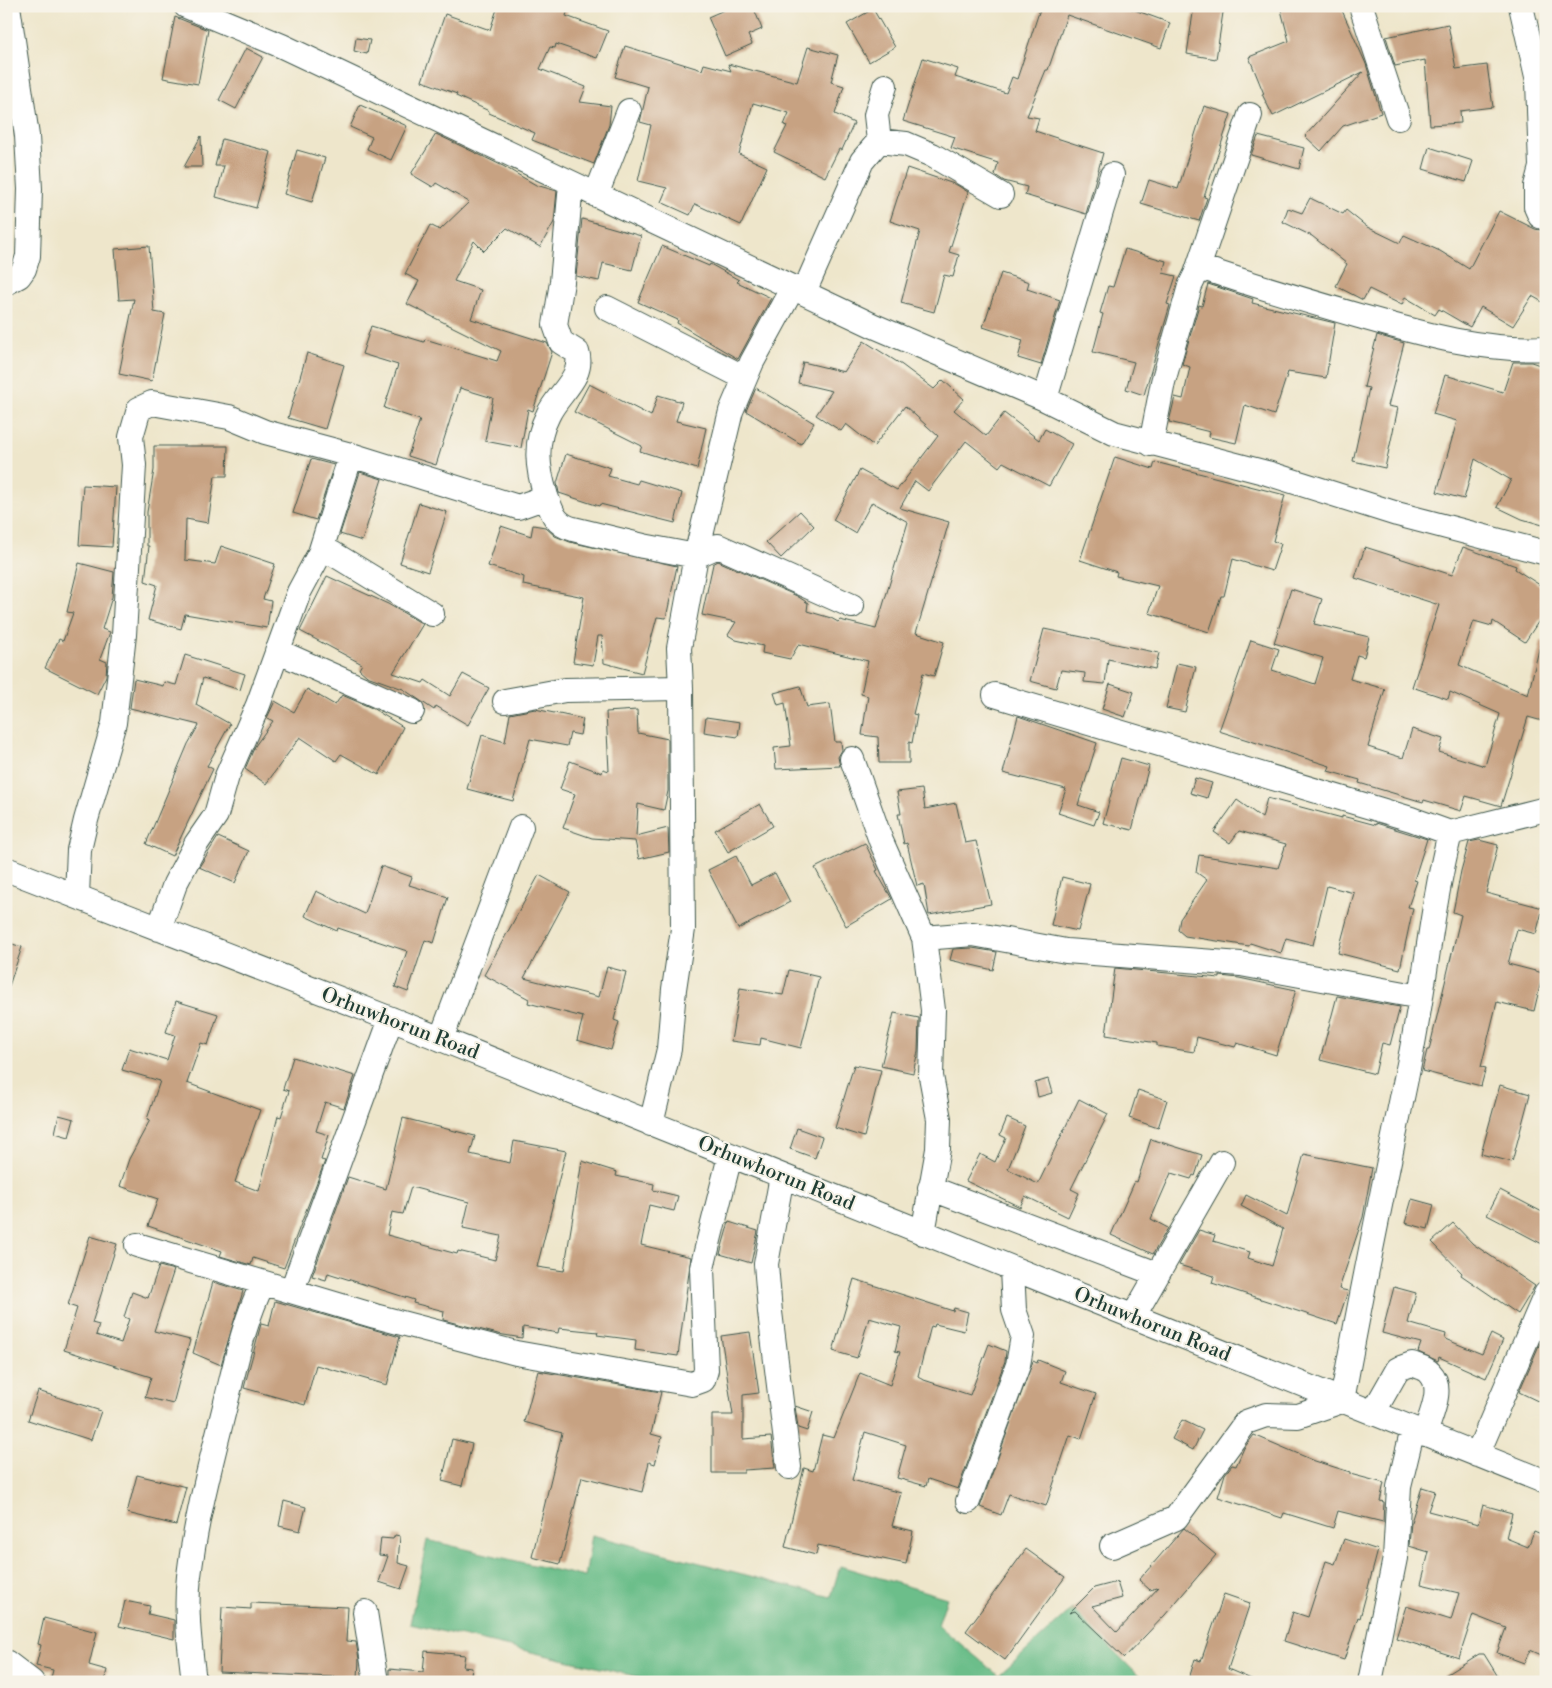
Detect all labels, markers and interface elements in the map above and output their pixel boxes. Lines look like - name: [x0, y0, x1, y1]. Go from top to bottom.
- street label: Orhuwhorun Road: [317, 982, 483, 1066]
- street label: Orhuwhorun Road: [694, 1131, 859, 1217]
- street label: Orhuwhorun Road: [1070, 1282, 1235, 1368]

